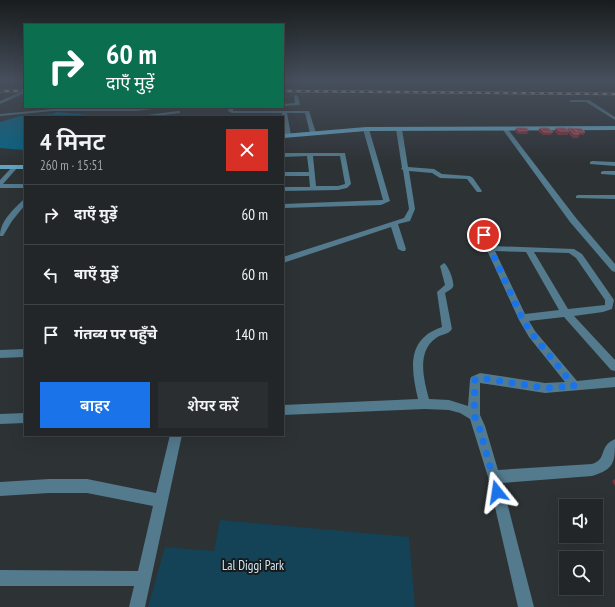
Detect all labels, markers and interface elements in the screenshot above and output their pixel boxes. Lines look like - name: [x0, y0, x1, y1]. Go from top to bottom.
- text: 60 m: [106, 35, 157, 72]
- icon: right: [40, 40, 92, 92]
- text: दाएँ मुड़ें: [106, 71, 154, 94]
- text: 4 मिनट: [40, 126, 105, 157]
- button: close: [226, 129, 268, 171]
- text: 260 m · 15:51: [40, 157, 103, 174]
- icon: right: [40, 204, 62, 226]
- text: दाएँ मुड़ें: [74, 204, 117, 223]
- text: 60 m: [242, 205, 268, 224]
- pin: [467, 218, 501, 252]
- icon: arrive: [473, 224, 495, 246]
- icon: left: [40, 264, 62, 286]
- text: बाएँ मुड़ें: [74, 264, 118, 283]
- text: 60 m: [242, 265, 268, 284]
- icon: arrive: [40, 324, 62, 346]
- text: गंतव्य पर पहुँचे: [74, 324, 157, 343]
- text: 140 m: [235, 325, 268, 344]
- button: बाहर: [40, 382, 150, 428]
- button: शेयर करें: [158, 382, 268, 428]
- position arrow: [476, 471, 518, 513]
- map controls: [559, 499, 603, 595]
- button: sound: [559, 499, 603, 543]
- button: search: [559, 551, 603, 595]
- park label: Lal Diggi Park: [222, 557, 284, 574]

